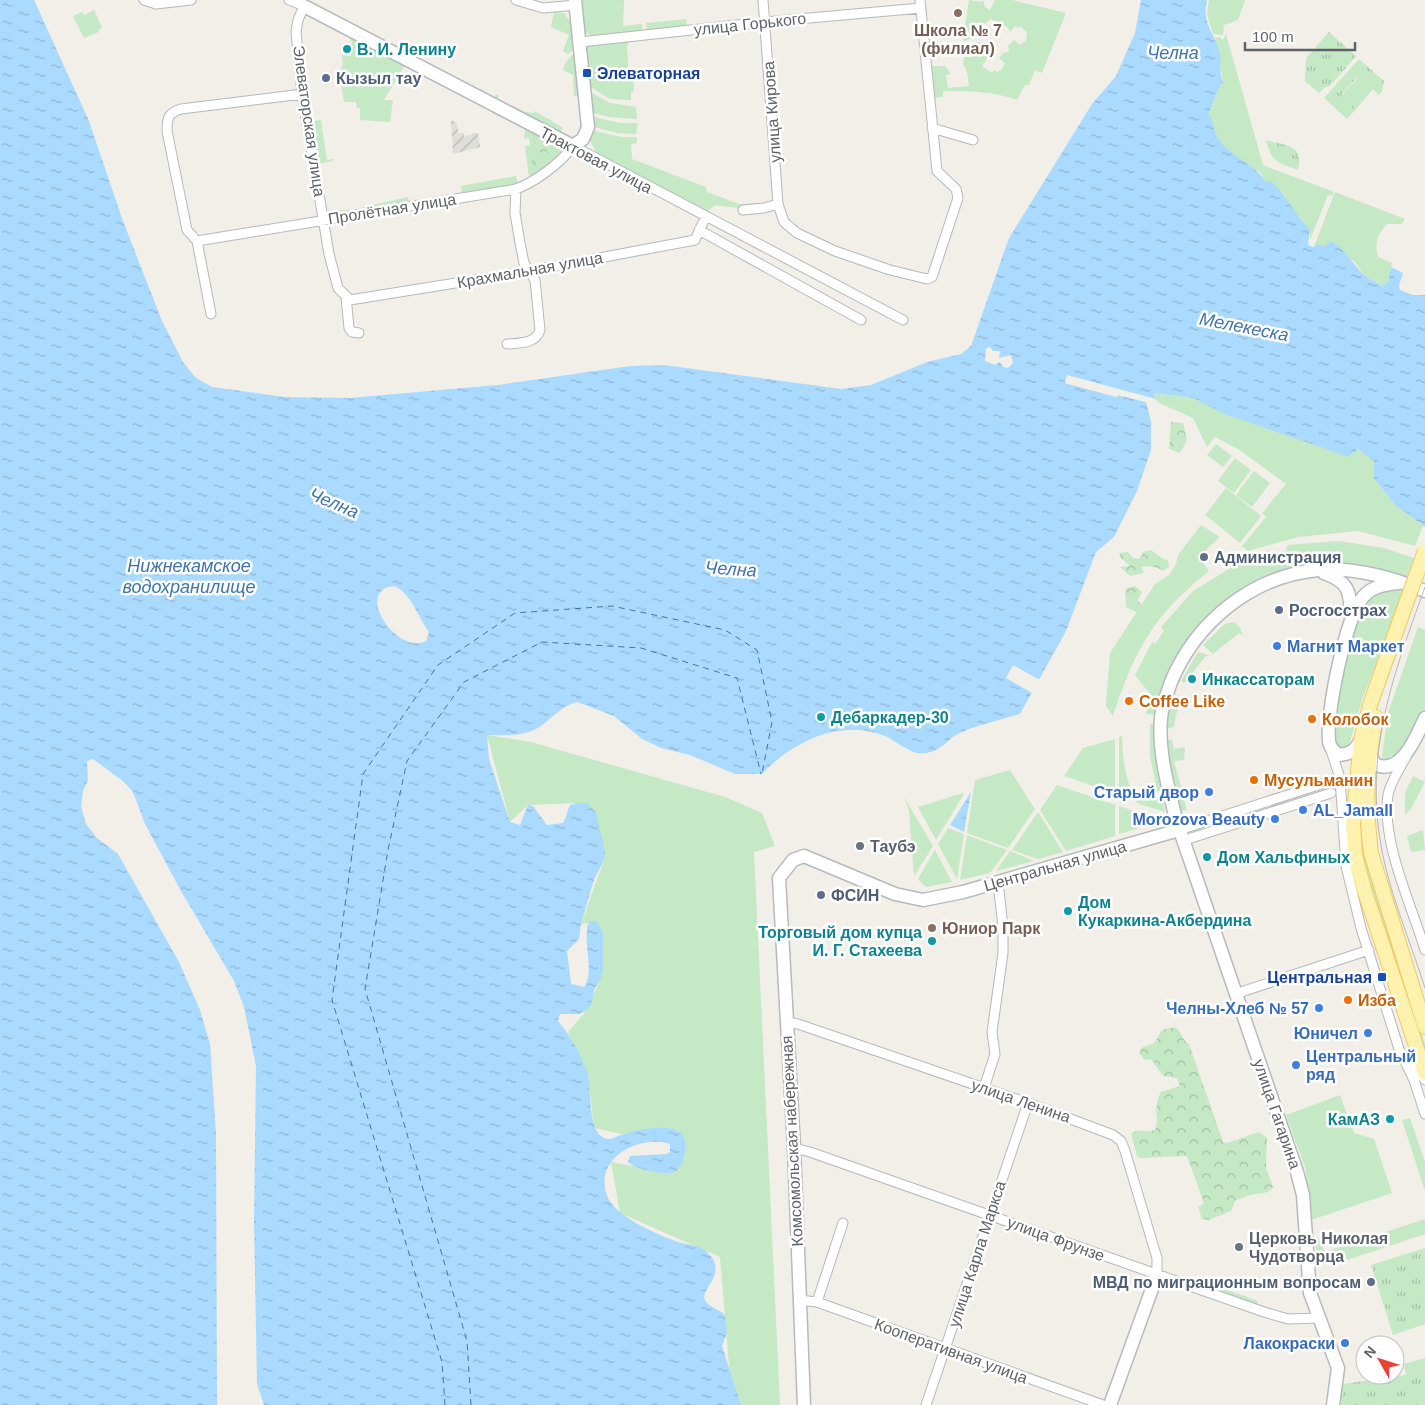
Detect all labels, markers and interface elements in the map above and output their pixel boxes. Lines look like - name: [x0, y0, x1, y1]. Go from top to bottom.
- marker: Школа № 7 (филиал): [952, 7, 964, 19]
- street label: улица Горького: [693, 10, 807, 38]
- scale bar: [1245, 20, 1355, 52]
- place label: Школа № 7 (филиал): [914, 22, 1002, 57]
- text: 100 m: [1252, 28, 1294, 45]
- place label: В. И. Ленину: [357, 41, 456, 58]
- marker: В. И. Ленину: [341, 43, 353, 55]
- water label: Челна: [1147, 43, 1199, 63]
- street label: Элеваторская улица: [290, 44, 328, 198]
- street label: улица Кирова: [760, 61, 784, 163]
- place label: Элеваторная: [597, 65, 700, 82]
- marker: Элеваторная: [581, 67, 593, 79]
- place label: Кызыл тау: [336, 70, 421, 87]
- marker: Кызыл тау: [320, 72, 332, 84]
- street label: Трактовая улица: [537, 123, 655, 197]
- street label: Пролётная улица: [327, 190, 457, 228]
- street label: Крахмальная улица: [456, 249, 604, 291]
- water label: Мелекеска: [1198, 309, 1290, 345]
- water label: Челна: [306, 484, 362, 522]
- place label: Администрация: [1214, 549, 1341, 566]
- marker: Администрация: [1198, 551, 1210, 563]
- water label: Нижнекамское водохранилище: [122, 556, 256, 597]
- water label: Челна: [705, 557, 757, 581]
- place label: Росгосстрах: [1289, 602, 1387, 619]
- marker: Росгосстрах: [1273, 604, 1285, 616]
- place label: Магнит Маркет: [1287, 638, 1405, 655]
- marker: Магнит Маркет: [1271, 640, 1283, 652]
- place label: Инкассаторам: [1202, 671, 1315, 688]
- marker: Инкассаторам: [1186, 673, 1198, 685]
- place label: Coffee Like: [1139, 693, 1225, 710]
- marker: Coffee Like: [1123, 695, 1135, 707]
- place label: Дебаркадер-30: [831, 709, 949, 726]
- marker: Дебаркадер-30: [815, 711, 827, 723]
- place label: Колобок: [1322, 711, 1390, 728]
- marker: Колобок: [1306, 713, 1318, 725]
- place label: Мусульманин: [1264, 772, 1373, 789]
- marker: Мусульманин: [1248, 774, 1260, 786]
- place label: Старый двор: [1094, 784, 1199, 801]
- marker: Старый двор: [1203, 786, 1215, 798]
- place label: AL_Jamall: [1313, 802, 1393, 819]
- marker: AL_Jamall: [1297, 804, 1309, 816]
- place label: Morozova Beauty: [1133, 811, 1265, 828]
- marker: Morozova Beauty: [1269, 813, 1281, 825]
- place label: Таубэ: [870, 838, 916, 855]
- street label: Центральная улица: [982, 838, 1128, 894]
- marker: Таубэ: [854, 840, 866, 852]
- place label: Дом Хальфиных: [1217, 849, 1350, 866]
- marker: Дом Хальфиных: [1201, 851, 1213, 863]
- place label: ФСИН: [831, 887, 879, 904]
- marker: ФСИН: [815, 889, 827, 901]
- place label: Дом Кукаркина-Акбердина: [1078, 894, 1251, 929]
- marker: Дом Кукаркина-Акбердина: [1062, 905, 1074, 917]
- place label: Юниор Парк: [942, 920, 1041, 937]
- marker: Юниор Парк: [926, 922, 938, 934]
- place label: Торговый дом купца И. Г. Стахеева: [758, 924, 922, 959]
- marker: Торговый дом купца И. Г. Стахеева: [926, 935, 938, 947]
- place label: Центральная: [1267, 969, 1372, 986]
- marker: Центральная: [1376, 971, 1388, 983]
- place label: Изба: [1358, 992, 1396, 1009]
- marker: Изба: [1342, 994, 1354, 1006]
- place label: Челны-Хлеб № 57: [1166, 1000, 1309, 1017]
- marker: Челны-Хлеб № 57: [1313, 1002, 1325, 1014]
- place label: Юничел: [1294, 1025, 1358, 1042]
- marker: Юничел: [1362, 1027, 1374, 1039]
- street label: Комсомольская набережная: [778, 1035, 806, 1247]
- place label: Центральный ряд: [1306, 1048, 1416, 1083]
- street label: улица Гагарина: [1250, 1057, 1304, 1171]
- marker: Центральный ряд: [1290, 1059, 1302, 1071]
- street label: улица Ленина: [969, 1076, 1073, 1126]
- place label: КамАЗ: [1328, 1111, 1380, 1128]
- marker: КамАЗ: [1384, 1113, 1396, 1125]
- street label: улица Карла Маркса: [945, 1178, 1009, 1329]
- street label: улица Фрунзе: [1005, 1214, 1107, 1264]
- place label: Церковь Николая Чудотворца: [1249, 1230, 1388, 1265]
- marker: Церковь Николая Чудотворца: [1233, 1241, 1245, 1253]
- place label: МВД по миграционным вопросам: [1093, 1274, 1361, 1291]
- marker: МВД по миграционным вопросам: [1365, 1276, 1377, 1288]
- street label: Кооперативная улица: [872, 1315, 1030, 1387]
- place label: Лакокраски: [1243, 1335, 1335, 1352]
- north arrow: [1355, 1335, 1405, 1385]
- marker: Лакокраски: [1339, 1337, 1351, 1349]
- text: N: [1360, 1343, 1379, 1361]

